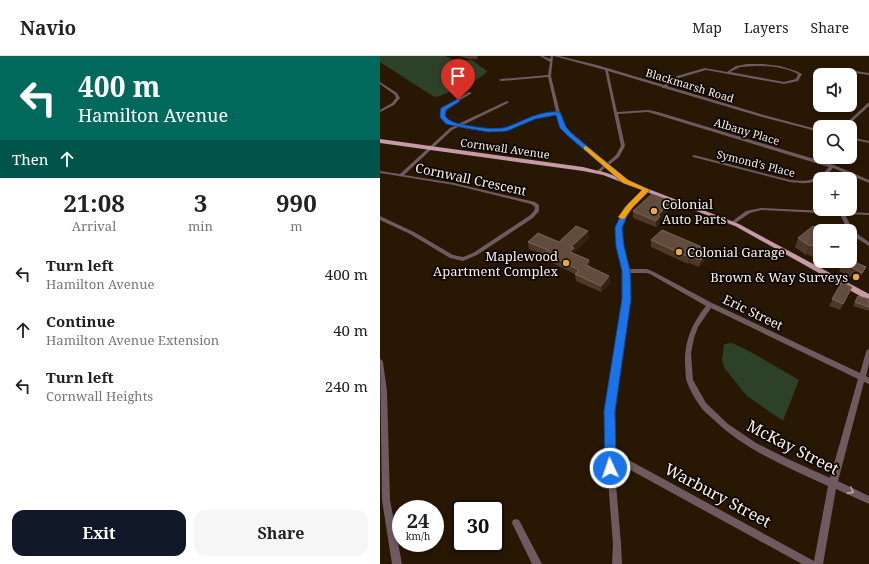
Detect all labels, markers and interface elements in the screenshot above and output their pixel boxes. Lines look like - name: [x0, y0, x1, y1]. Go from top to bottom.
- text: Navio: [20, 15, 76, 41]
- text: Map: [692, 18, 722, 37]
- text: Layers: [744, 18, 789, 37]
- text: Share: [811, 18, 849, 37]
- pin: [441, 59, 475, 100]
- street label: Blackmarsh Road: [644, 64, 736, 106]
- icon: arrive: [447, 65, 469, 87]
- text: 400 m: [78, 67, 160, 105]
- map controls: [813, 68, 857, 268]
- button: sound: [813, 68, 857, 112]
- icon: left: [12, 72, 64, 124]
- text: Hamilton Avenue: [78, 103, 228, 127]
- street label: Albany Place: [712, 114, 782, 148]
- button: search: [813, 120, 857, 164]
- street label: Cornwall Avenue: [459, 134, 551, 162]
- street label: Symond's Place: [715, 146, 797, 180]
- icon: ahead: [56, 148, 78, 170]
- text: Then: [12, 149, 48, 169]
- street label: Cornwall Crescent: [414, 158, 529, 200]
- button: +: [813, 172, 857, 216]
- text: 21:08: [63, 186, 125, 219]
- text: 3: [194, 186, 207, 219]
- text: 990: [276, 186, 317, 219]
- place label: Colonial Auto Parts: [662, 195, 726, 228]
- marker: Colonial Auto Parts: [649, 206, 659, 216]
- text: Arrival: [72, 217, 116, 235]
- text: min: [188, 217, 213, 235]
- text: m: [290, 217, 303, 235]
- button: −: [813, 224, 857, 268]
- place label: Colonial Garage: [687, 243, 785, 261]
- place label: Maplewood Apartment Complex: [433, 247, 558, 280]
- marker: Colonial Garage: [674, 247, 684, 257]
- text: Turn left: [46, 255, 114, 275]
- marker: Maplewood Apartment Complex: [561, 258, 571, 268]
- icon: left: [12, 263, 34, 285]
- text: 400 m: [325, 264, 368, 284]
- place label: Brown & Way Surveys: [710, 268, 848, 286]
- marker: Brown & Way Surveys: [851, 272, 861, 282]
- text: Hamilton Avenue: [46, 275, 154, 293]
- street label: Eric Street: [720, 290, 786, 334]
- text: Continue: [46, 311, 115, 331]
- icon: ahead: [12, 319, 34, 341]
- text: 40 m: [333, 320, 368, 340]
- text: Hamilton Avenue Extension: [46, 331, 219, 349]
- text: Turn left: [46, 367, 114, 387]
- icon: left: [12, 375, 34, 397]
- text: 240 m: [325, 376, 368, 396]
- text: Cornwall Heights: [46, 387, 153, 405]
- street label: McKay Street: [743, 414, 843, 480]
- position arrow: [589, 447, 631, 489]
- street label: Warbury Street: [661, 458, 775, 532]
- one-way arrow: [847, 486, 855, 494]
- speed limit sign: 30: [452, 500, 504, 552]
- text: 24: [407, 507, 429, 534]
- button: Exit: [12, 510, 186, 556]
- button: Share: [194, 510, 368, 556]
- text: km/h: [406, 529, 430, 543]

